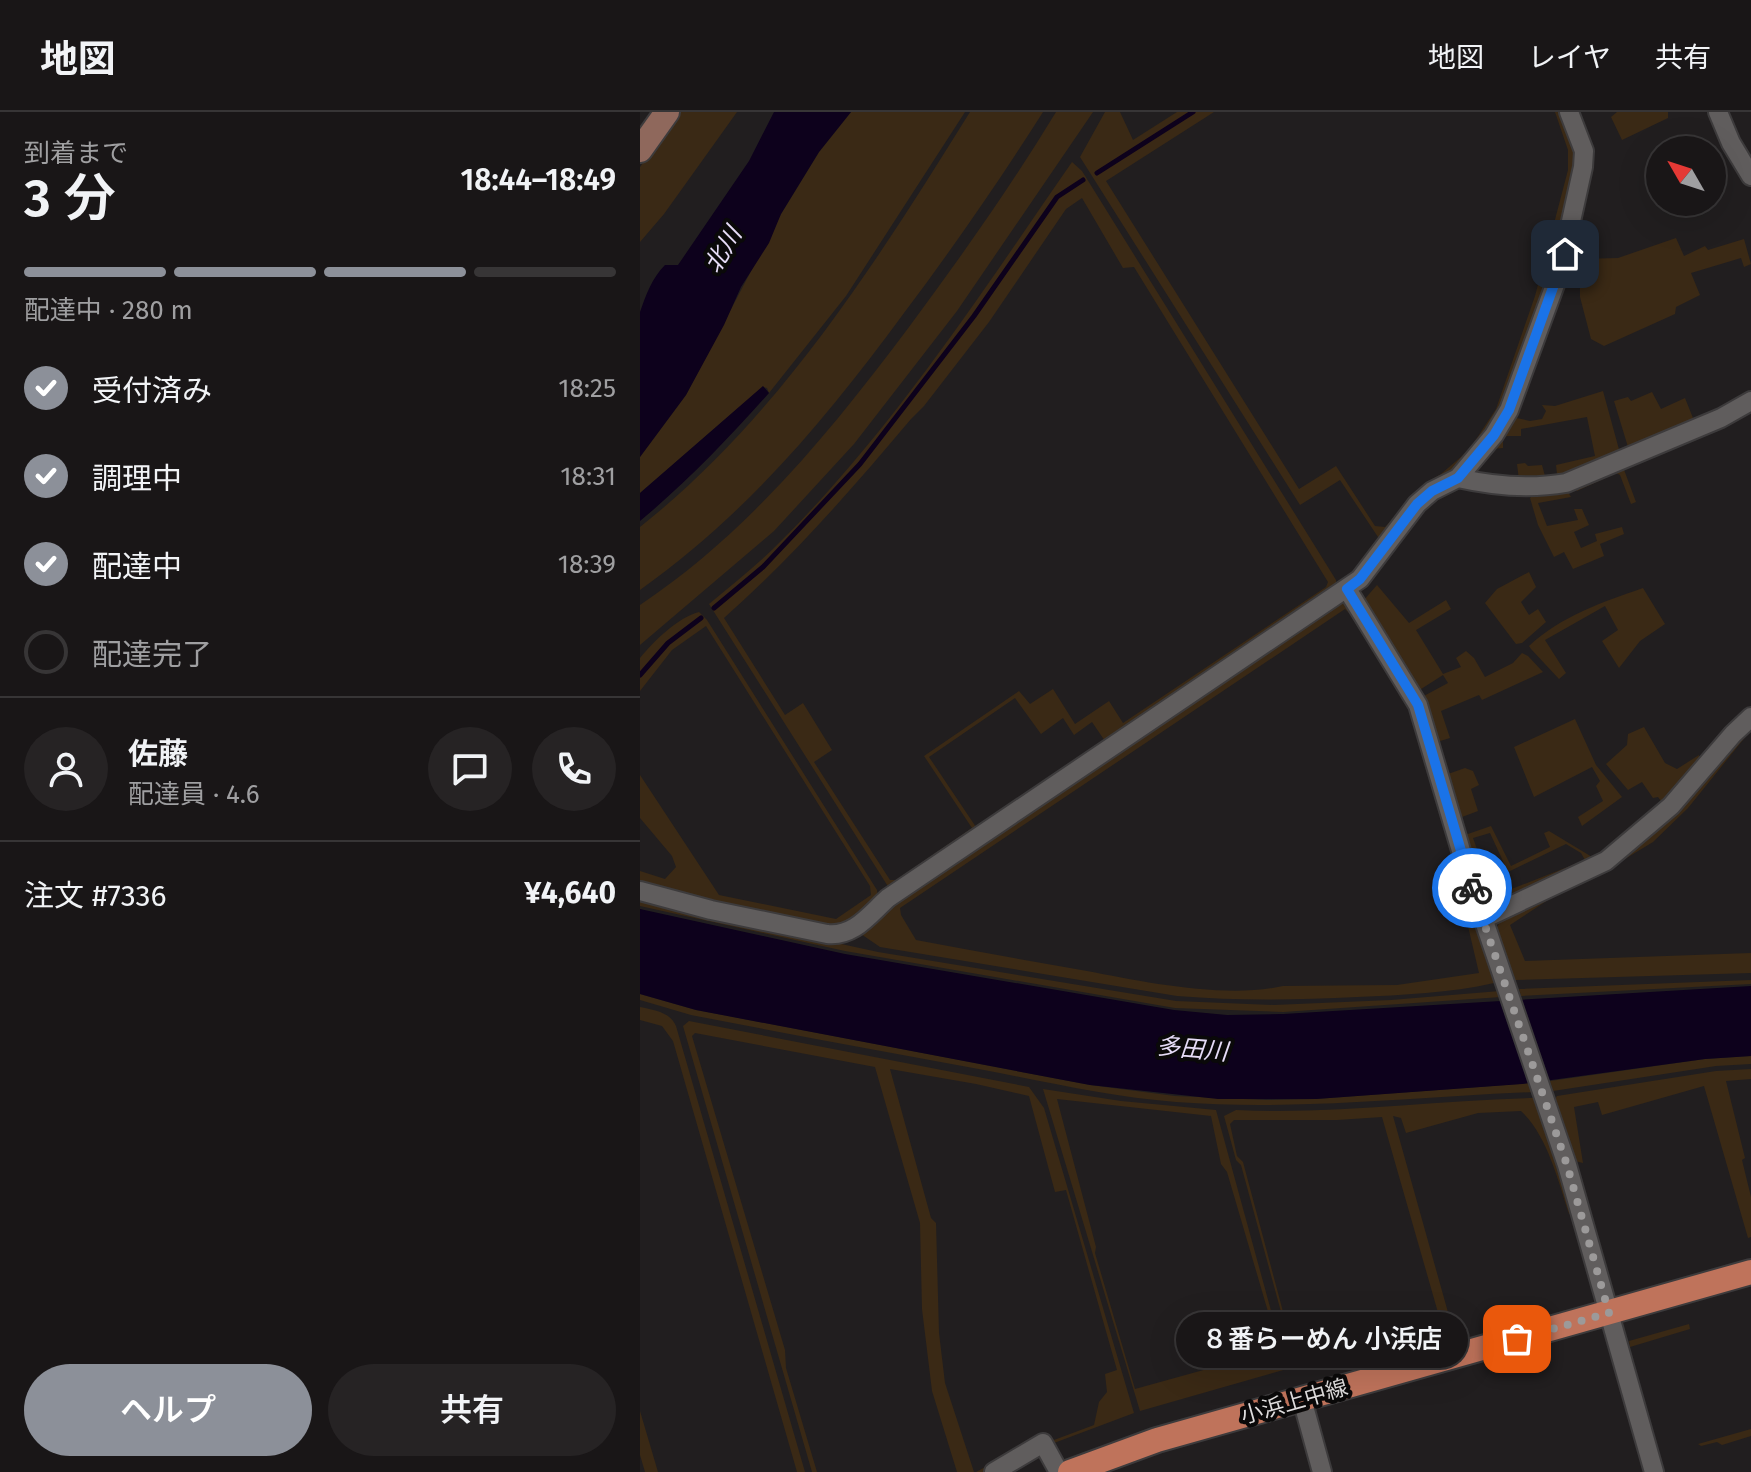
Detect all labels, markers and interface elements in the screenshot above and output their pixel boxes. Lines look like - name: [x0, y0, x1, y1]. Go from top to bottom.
- text: 地図: [40, 36, 116, 82]
- text: 地図: [1428, 41, 1484, 74]
- text: レイヤ: [1528, 41, 1611, 74]
- text: 共有: [1655, 41, 1711, 74]
- north arrow: [1646, 136, 1726, 216]
- map controls: [1646, 136, 1726, 216]
- text: 到着まで: [24, 138, 128, 169]
- text: 18:44–18:49: [461, 162, 616, 198]
- text: 3 分: [24, 167, 115, 230]
- water label: 北川: [699, 220, 749, 278]
- pin: [1531, 220, 1599, 288]
- icon: home: [1543, 232, 1587, 276]
- text: 配達中 · 280 m: [24, 295, 193, 326]
- icon: check: [24, 366, 68, 410]
- text: 受付済み: [92, 373, 212, 409]
- text: 18:25: [558, 373, 616, 404]
- icon: check: [24, 454, 68, 498]
- text: 調理中: [92, 461, 182, 497]
- text: 18:31: [560, 461, 616, 492]
- icon: check: [24, 542, 68, 586]
- text: 配達中: [92, 549, 182, 585]
- text: 18:39: [558, 549, 616, 580]
- text: 配達完了: [92, 637, 212, 673]
- button: person: [24, 727, 108, 811]
- button: chat: [428, 727, 512, 811]
- button: phone: [532, 727, 616, 811]
- text: 佐藤: [128, 736, 188, 772]
- text: 配達員 · 4.6: [128, 779, 260, 810]
- courier: [1432, 848, 1512, 928]
- icon: bike: [1450, 866, 1494, 910]
- text: ¥4,640: [524, 875, 616, 911]
- text: 注文 #7336: [24, 878, 167, 914]
- water label: 多田川: [1155, 1032, 1232, 1066]
- pin: [1483, 1305, 1551, 1373]
- callout: ８番らーめん 小浜店: [1177, 1311, 1469, 1367]
- icon: bag: [1495, 1317, 1539, 1361]
- text: ８番らーめん 小浜店: [1202, 1324, 1442, 1355]
- button: ヘルプ: [24, 1364, 312, 1456]
- button: 共有: [328, 1364, 616, 1456]
- street label: 小浜上中線: [1238, 1373, 1351, 1430]

